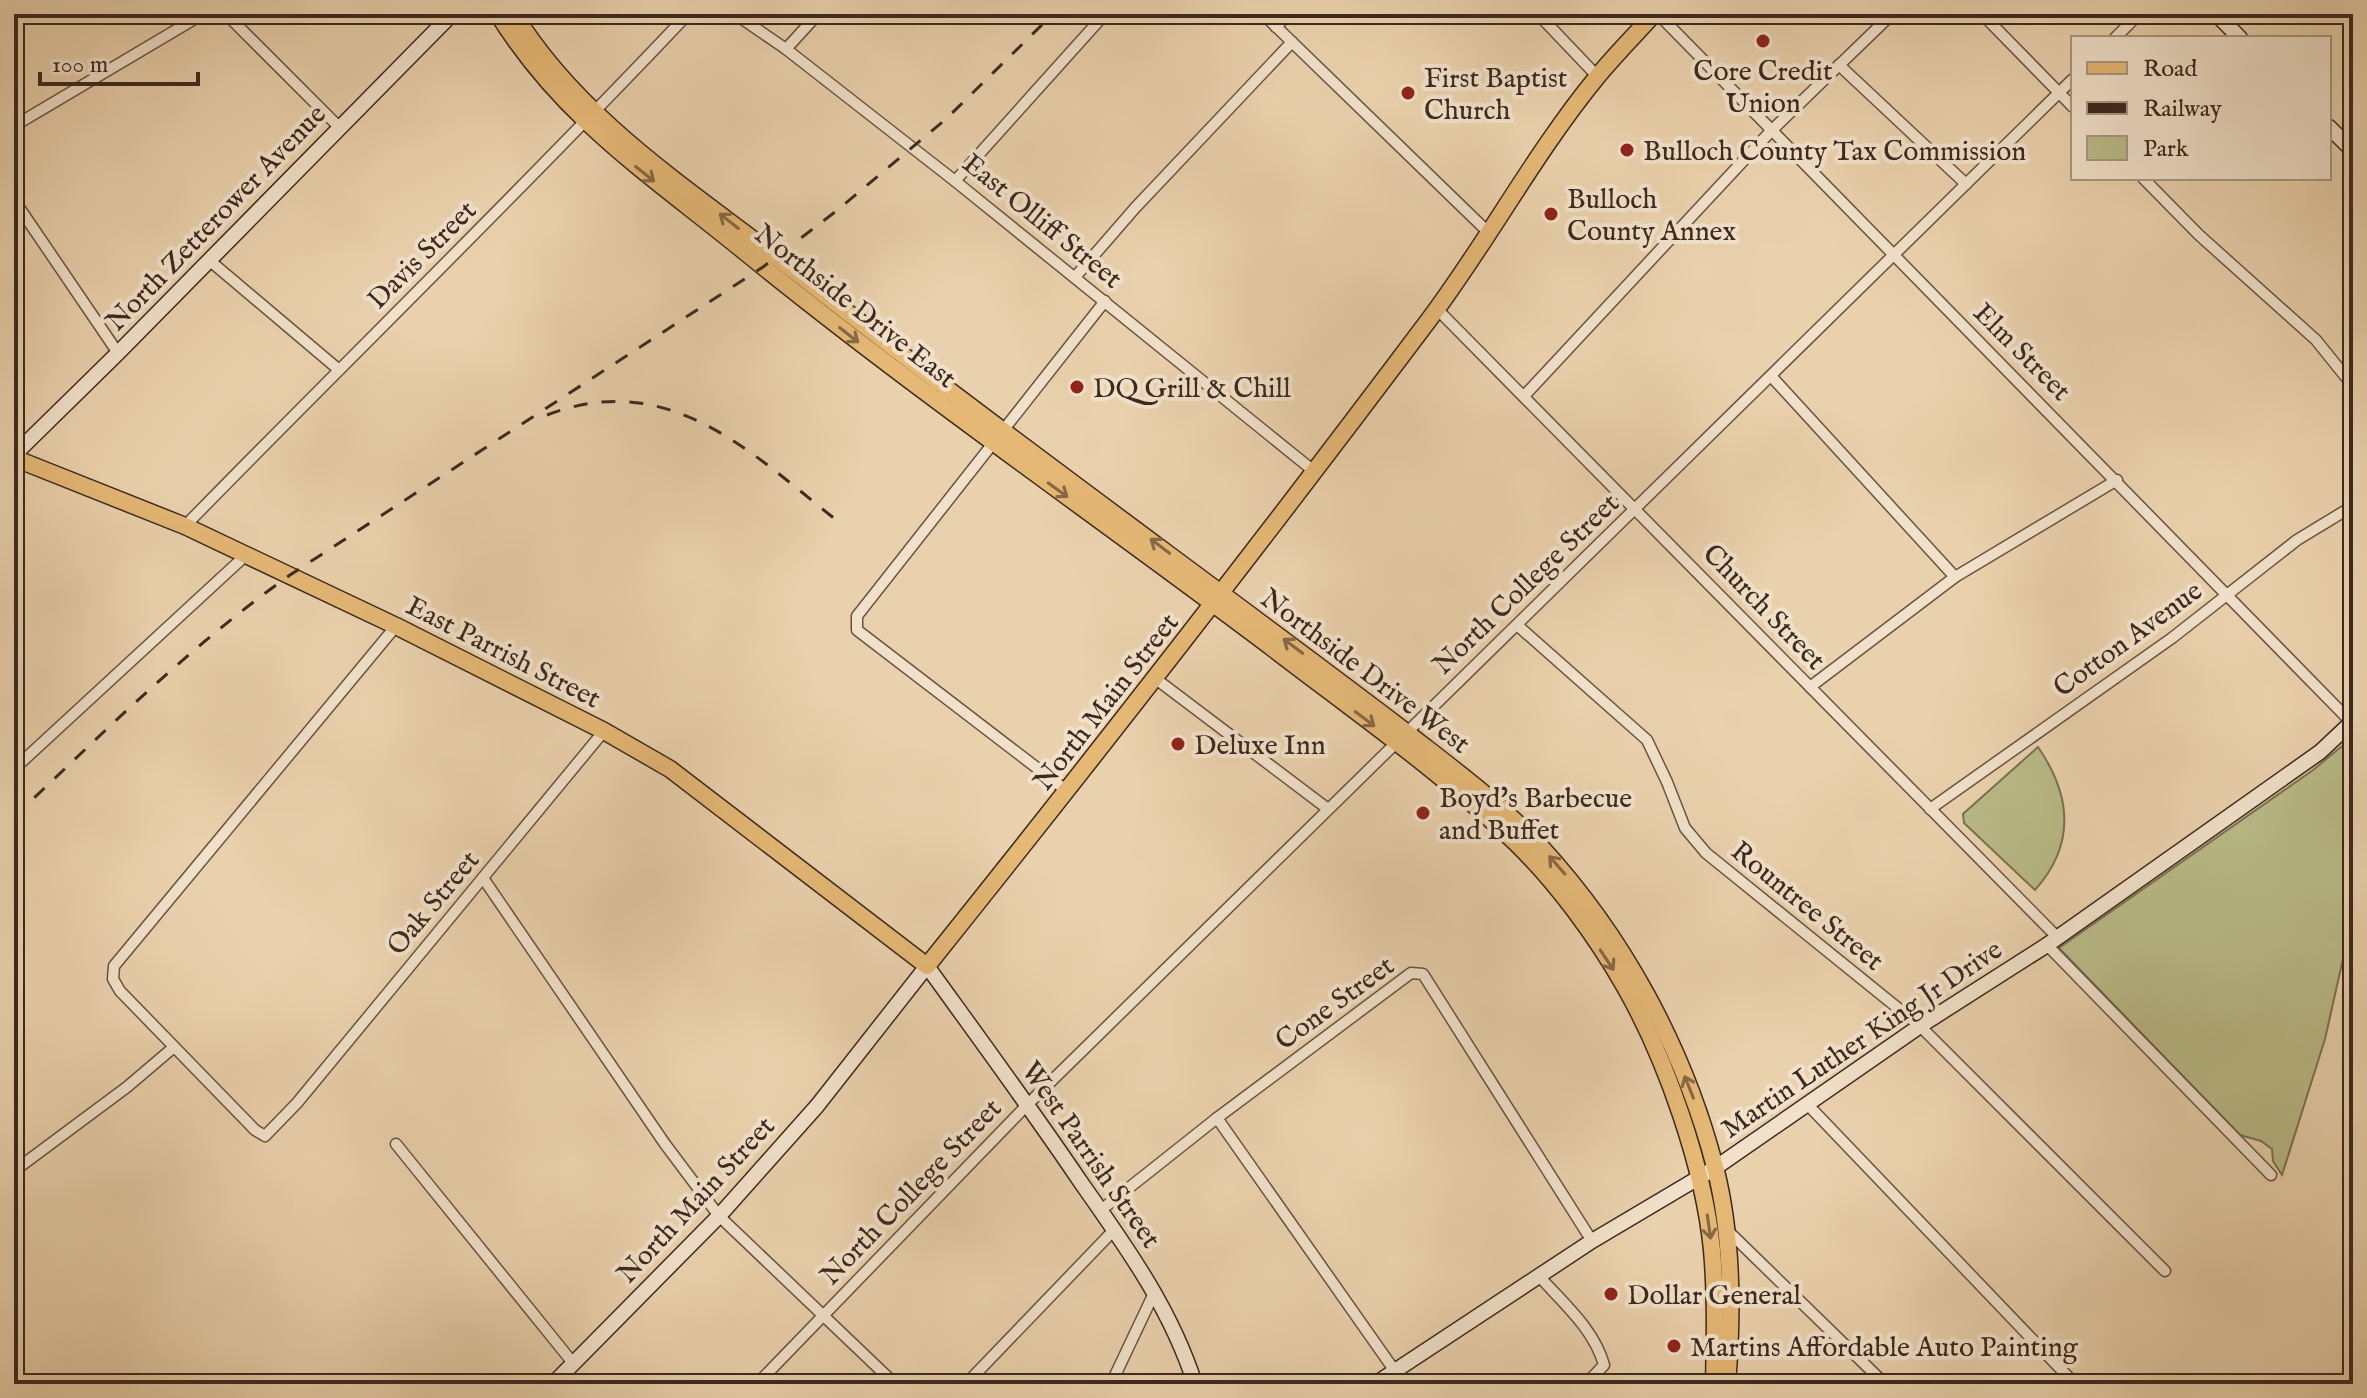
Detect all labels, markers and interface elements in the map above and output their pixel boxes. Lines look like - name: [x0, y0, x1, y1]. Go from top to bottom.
- marker: Core Credit Union: [1754, 32, 1772, 50]
- scale bar: [40, 36, 198, 86]
- legend: [2071, 36, 2331, 180]
- text: 100 m: [52, 50, 108, 81]
- text: Road: [2143, 54, 2197, 85]
- place label: Core Credit Union: [1693, 55, 1833, 122]
- place label: First Baptist Church: [1424, 62, 1568, 129]
- marker: First Baptist Church: [1399, 84, 1417, 102]
- text: Railway: [2143, 94, 2222, 125]
- street label: North Zetterower Avenue: [99, 98, 334, 340]
- text: Park: [2143, 134, 2189, 165]
- place label: Bulloch County Tax Commission: [1643, 135, 2026, 170]
- marker: Bulloch County Tax Commission: [1618, 141, 1636, 159]
- street label: East Olliff Street: [954, 147, 1129, 297]
- one-way arrow: [634, 165, 654, 183]
- place label: Bulloch County Annex: [1567, 183, 1736, 250]
- street label: Davis Street: [361, 194, 485, 318]
- marker: Bulloch County Annex: [1542, 205, 1560, 223]
- one-way arrow: [718, 212, 740, 229]
- street label: Northside Drive East: [747, 217, 963, 397]
- street label: Elm Street: [1965, 296, 2078, 409]
- one-way arrow: [838, 326, 859, 343]
- place label: DQ Grill & Chill: [1093, 372, 1291, 407]
- marker: DQ Grill & Chill: [1068, 378, 1086, 396]
- one-way arrow: [1046, 482, 1068, 498]
- street label: North College Street: [1426, 486, 1628, 683]
- street label: Church Street: [1694, 537, 1832, 678]
- one-way arrow: [1149, 538, 1171, 554]
- street label: Cotton Avenue: [2047, 574, 2210, 706]
- street label: Northside Drive West: [1253, 582, 1476, 762]
- street label: East Parrish Street: [400, 589, 606, 717]
- street label: North Main Street: [1027, 606, 1187, 798]
- one-way arrow: [1283, 637, 1304, 654]
- one-way arrow: [1354, 710, 1375, 727]
- place label: Deluxe Inn: [1194, 729, 1326, 764]
- marker: Deluxe Inn: [1169, 735, 1187, 753]
- place label: Boyd's Barbecue and Buffet: [1439, 782, 1632, 849]
- marker: Boyd's Barbecue and Buffet: [1414, 804, 1432, 822]
- street label: Rountree Street: [1723, 835, 1890, 980]
- street label: Oak Street: [380, 844, 488, 963]
- one-way arrow: [1548, 856, 1566, 876]
- street label: Martin Luther King Jr Drive: [1715, 933, 2010, 1147]
- one-way arrow: [1599, 948, 1615, 970]
- street label: Cone Street: [1269, 949, 1402, 1059]
- street label: West Parrish Street: [1012, 1055, 1168, 1256]
- one-way arrow: [1681, 1076, 1695, 1100]
- street label: North College Street: [814, 1092, 1010, 1293]
- street label: North Main Street: [610, 1110, 783, 1292]
- one-way arrow: [1702, 1214, 1717, 1239]
- place label: Dollar General: [1627, 1279, 1802, 1314]
- marker: Dollar General: [1602, 1285, 1620, 1303]
- place label: Martins Affordable Auto Painting: [1690, 1331, 2079, 1366]
- marker: Martins Affordable Auto Painting: [1665, 1337, 1683, 1355]

